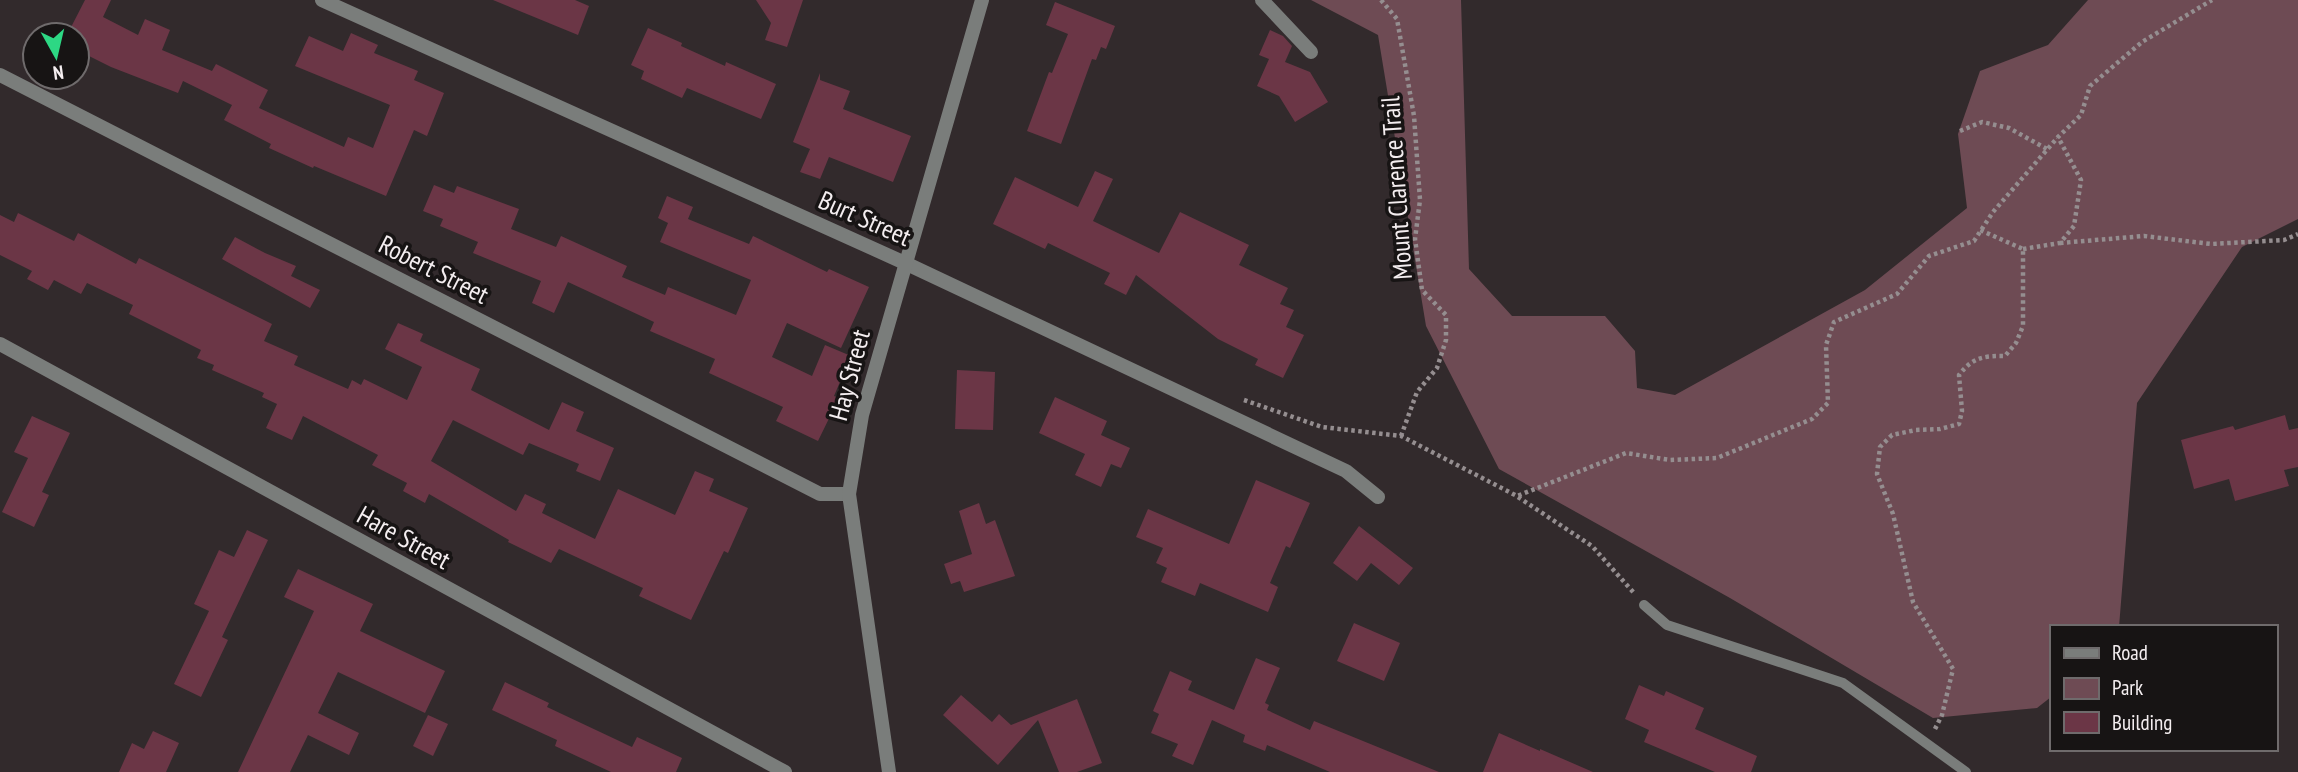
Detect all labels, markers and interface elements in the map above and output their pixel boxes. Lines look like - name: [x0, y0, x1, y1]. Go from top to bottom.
- north arrow: [21, 21, 91, 91]
- text: N: [52, 60, 65, 85]
- street label: Mount Clarence Trail: [1373, 95, 1419, 281]
- street label: Burt Street: [814, 183, 916, 253]
- street label: Robert Street: [374, 227, 494, 311]
- street label: Hay Street: [821, 326, 877, 424]
- street label: Hare Street: [352, 498, 456, 576]
- legend: [2050, 625, 2277, 751]
- text: Road: [2112, 639, 2148, 666]
- text: Park: [2112, 674, 2143, 701]
- text: Building: [2112, 709, 2172, 736]

